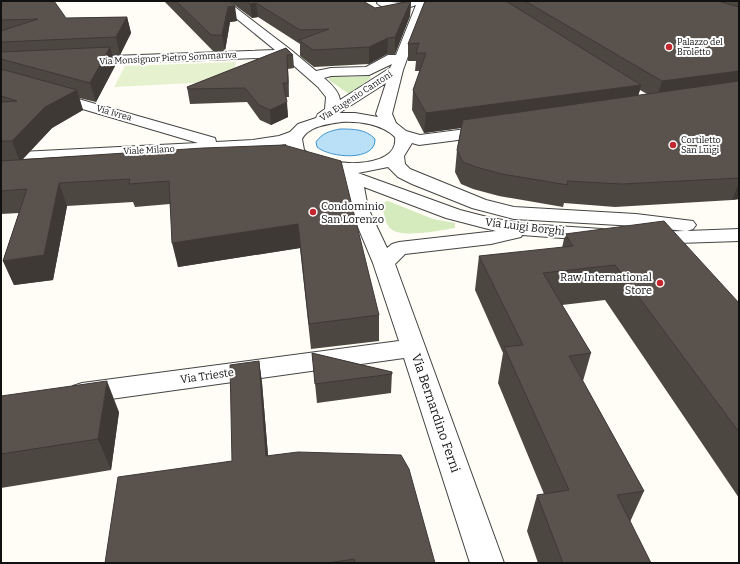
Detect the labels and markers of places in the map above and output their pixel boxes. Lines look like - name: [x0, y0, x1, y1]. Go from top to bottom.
- place label: Palazzo del Broletto: [677, 37, 723, 57]
- marker: Palazzo del Broletto: [664, 42, 674, 52]
- place label: Cortiletto San Luigi: [681, 135, 721, 155]
- marker: Cortiletto San Luigi: [668, 140, 678, 150]
- place label: Condominio San Lorenzo: [321, 200, 384, 226]
- marker: Condominio San Lorenzo: [308, 207, 318, 217]
- place label: Raw International Store: [560, 271, 652, 297]
- marker: Raw International Store: [655, 278, 665, 288]

